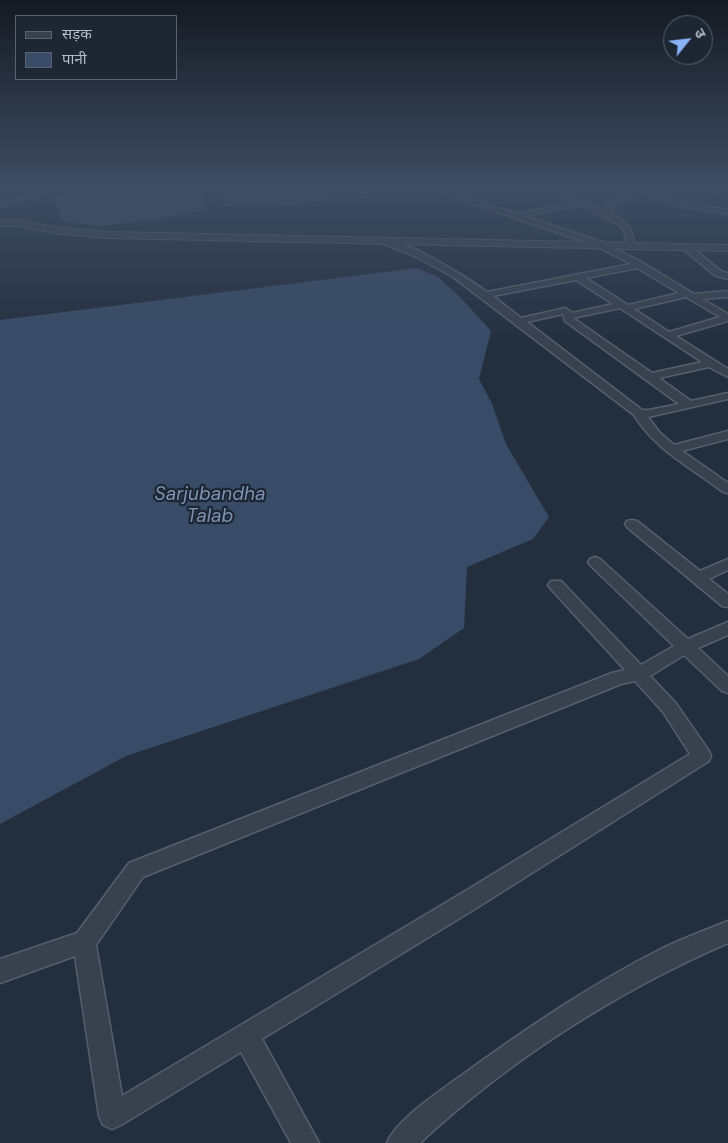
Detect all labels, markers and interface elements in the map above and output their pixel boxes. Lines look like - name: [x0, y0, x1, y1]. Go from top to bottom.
- legend: [15, 15, 178, 80]
- north arrow: [663, 15, 713, 65]
- text: सड़क: [62, 24, 92, 44]
- text: उ: [690, 25, 710, 41]
- text: पानी: [62, 49, 87, 69]
- water label: Sarjubandha Talab: [155, 484, 265, 528]

